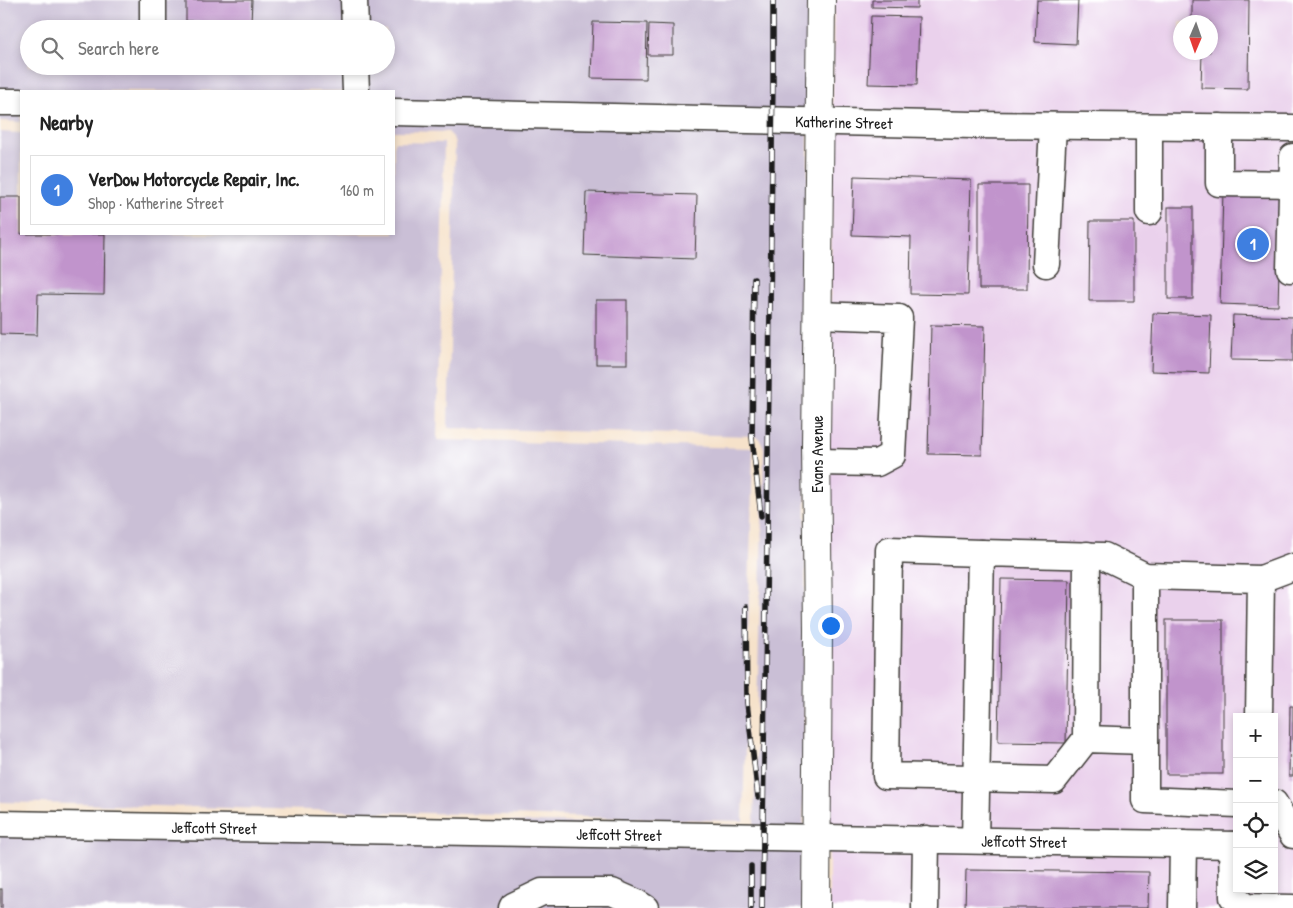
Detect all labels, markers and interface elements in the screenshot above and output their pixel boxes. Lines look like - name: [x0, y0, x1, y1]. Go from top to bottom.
- north arrow: [1173, 15, 1218, 60]
- search box: [20, 20, 395, 75]
- icon: search: [38, 34, 66, 62]
- text: Search here: [78, 35, 159, 61]
- text: Nearby: [40, 108, 93, 137]
- street label: Katherine Street: [795, 110, 893, 134]
- text: VerDow Motorcycle Repair, Inc.: [88, 166, 300, 192]
- text: 1: [54, 179, 60, 201]
- text: 160 m: [340, 179, 374, 201]
- text: Shop · Katherine Street: [88, 192, 223, 214]
- pin: 1: [1237, 225, 1269, 263]
- street label: Evans Avenue: [806, 415, 828, 493]
- your location: [818, 613, 844, 639]
- map controls: [1233, 713, 1278, 893]
- button: +: [1233, 713, 1278, 758]
- button: −: [1233, 758, 1278, 803]
- button: locate: [1233, 803, 1278, 848]
- street label: Jeffcott Street: [171, 816, 257, 839]
- street label: Jeffcott Street: [576, 823, 662, 846]
- street label: Jeffcott Street: [981, 830, 1067, 853]
- button: layers: [1233, 848, 1278, 893]

